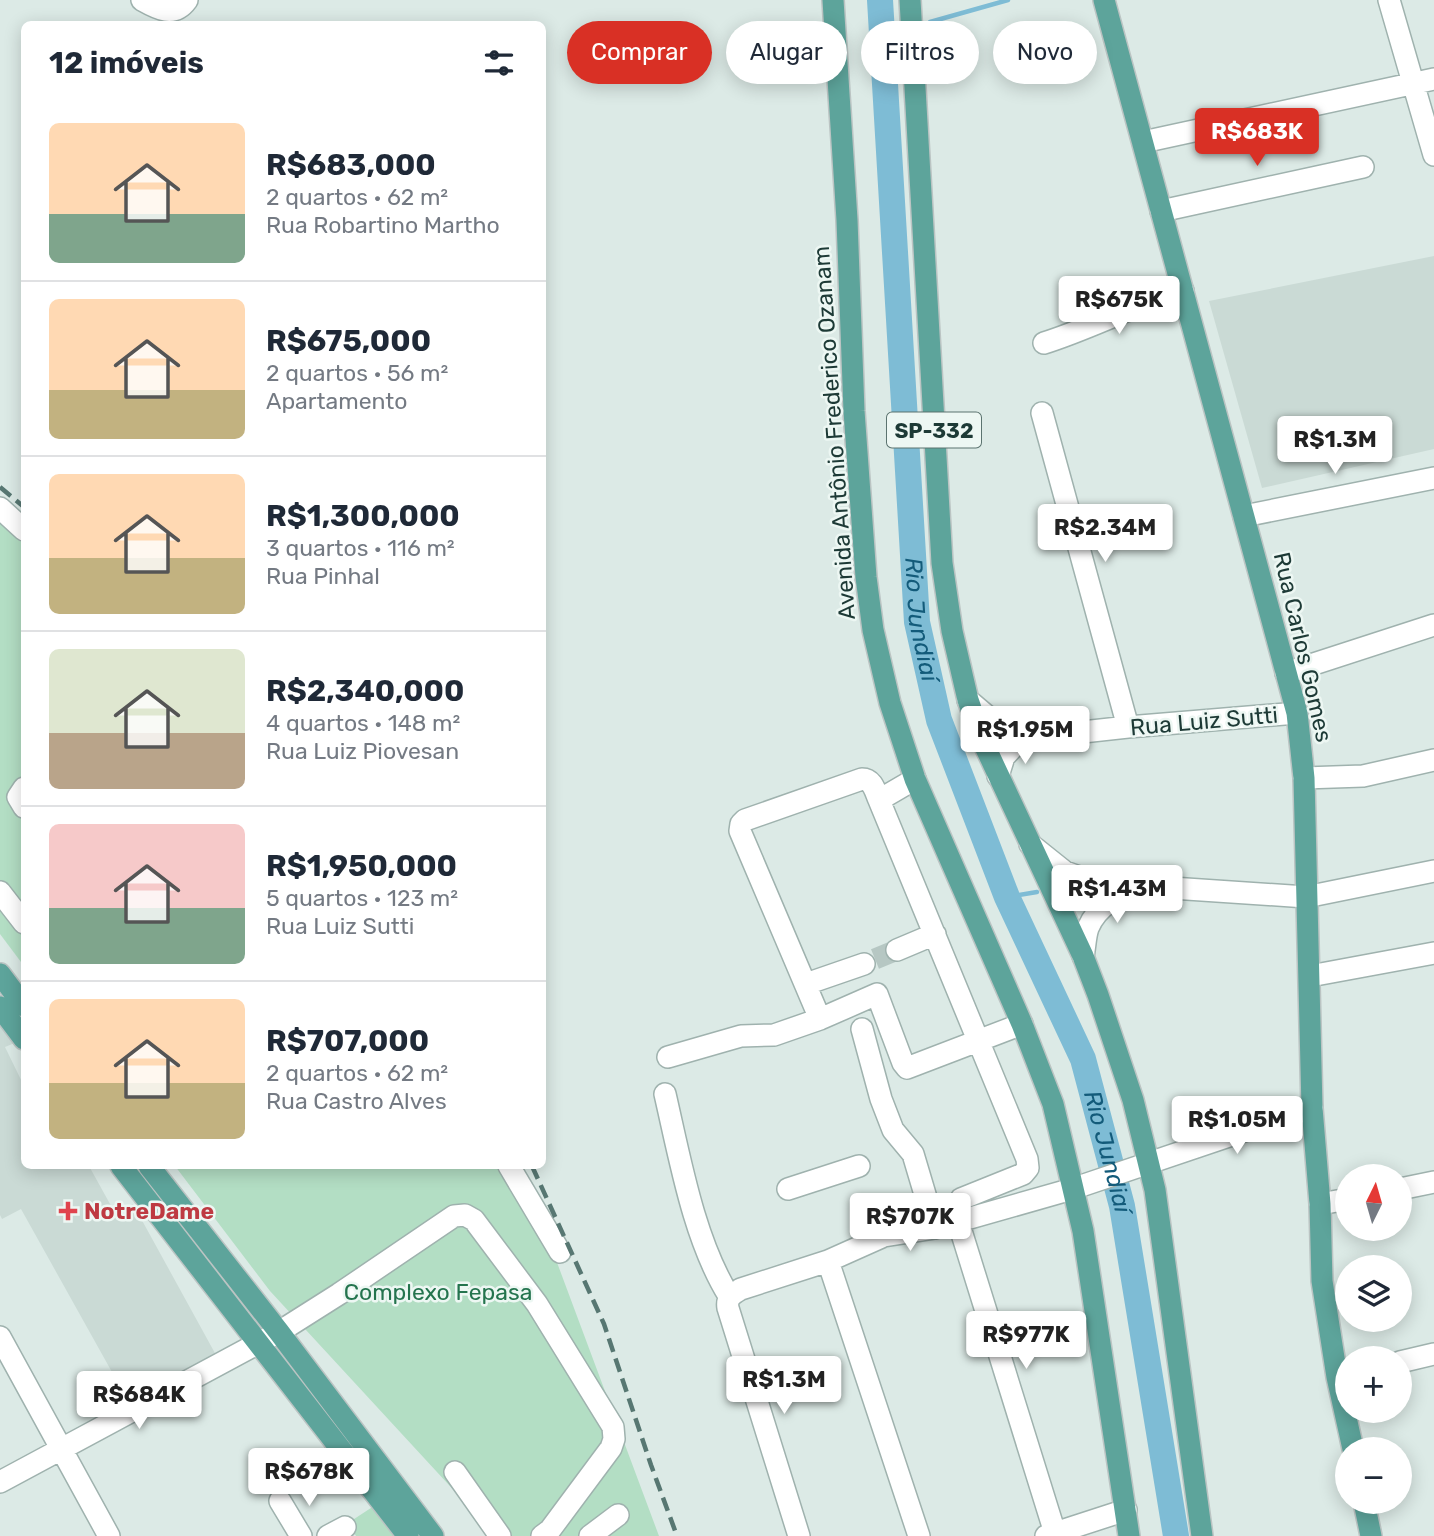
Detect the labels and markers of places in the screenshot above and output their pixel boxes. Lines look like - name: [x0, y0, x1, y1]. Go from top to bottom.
- pin: R$683K: [1200, 108, 1314, 168]
- pin: R$675K: [1062, 276, 1176, 336]
- pin: R$1.3M: [1278, 416, 1392, 476]
- pin: R$2.34M: [1040, 504, 1170, 564]
- pin: R$1.95M: [960, 706, 1090, 766]
- pin: R$1.43M: [1052, 866, 1182, 925]
- pin: R$1.05M: [1172, 1096, 1302, 1156]
- pin: R$707K: [853, 1194, 967, 1253]
- place label: NotreDame: [84, 1197, 214, 1225]
- marker: NotreDame: [58, 1201, 78, 1221]
- pin: R$977K: [969, 1312, 1083, 1371]
- pin: R$1.3M: [727, 1356, 841, 1416]
- pin: R$684K: [82, 1372, 196, 1431]
- pin: R$678K: [252, 1448, 366, 1508]

